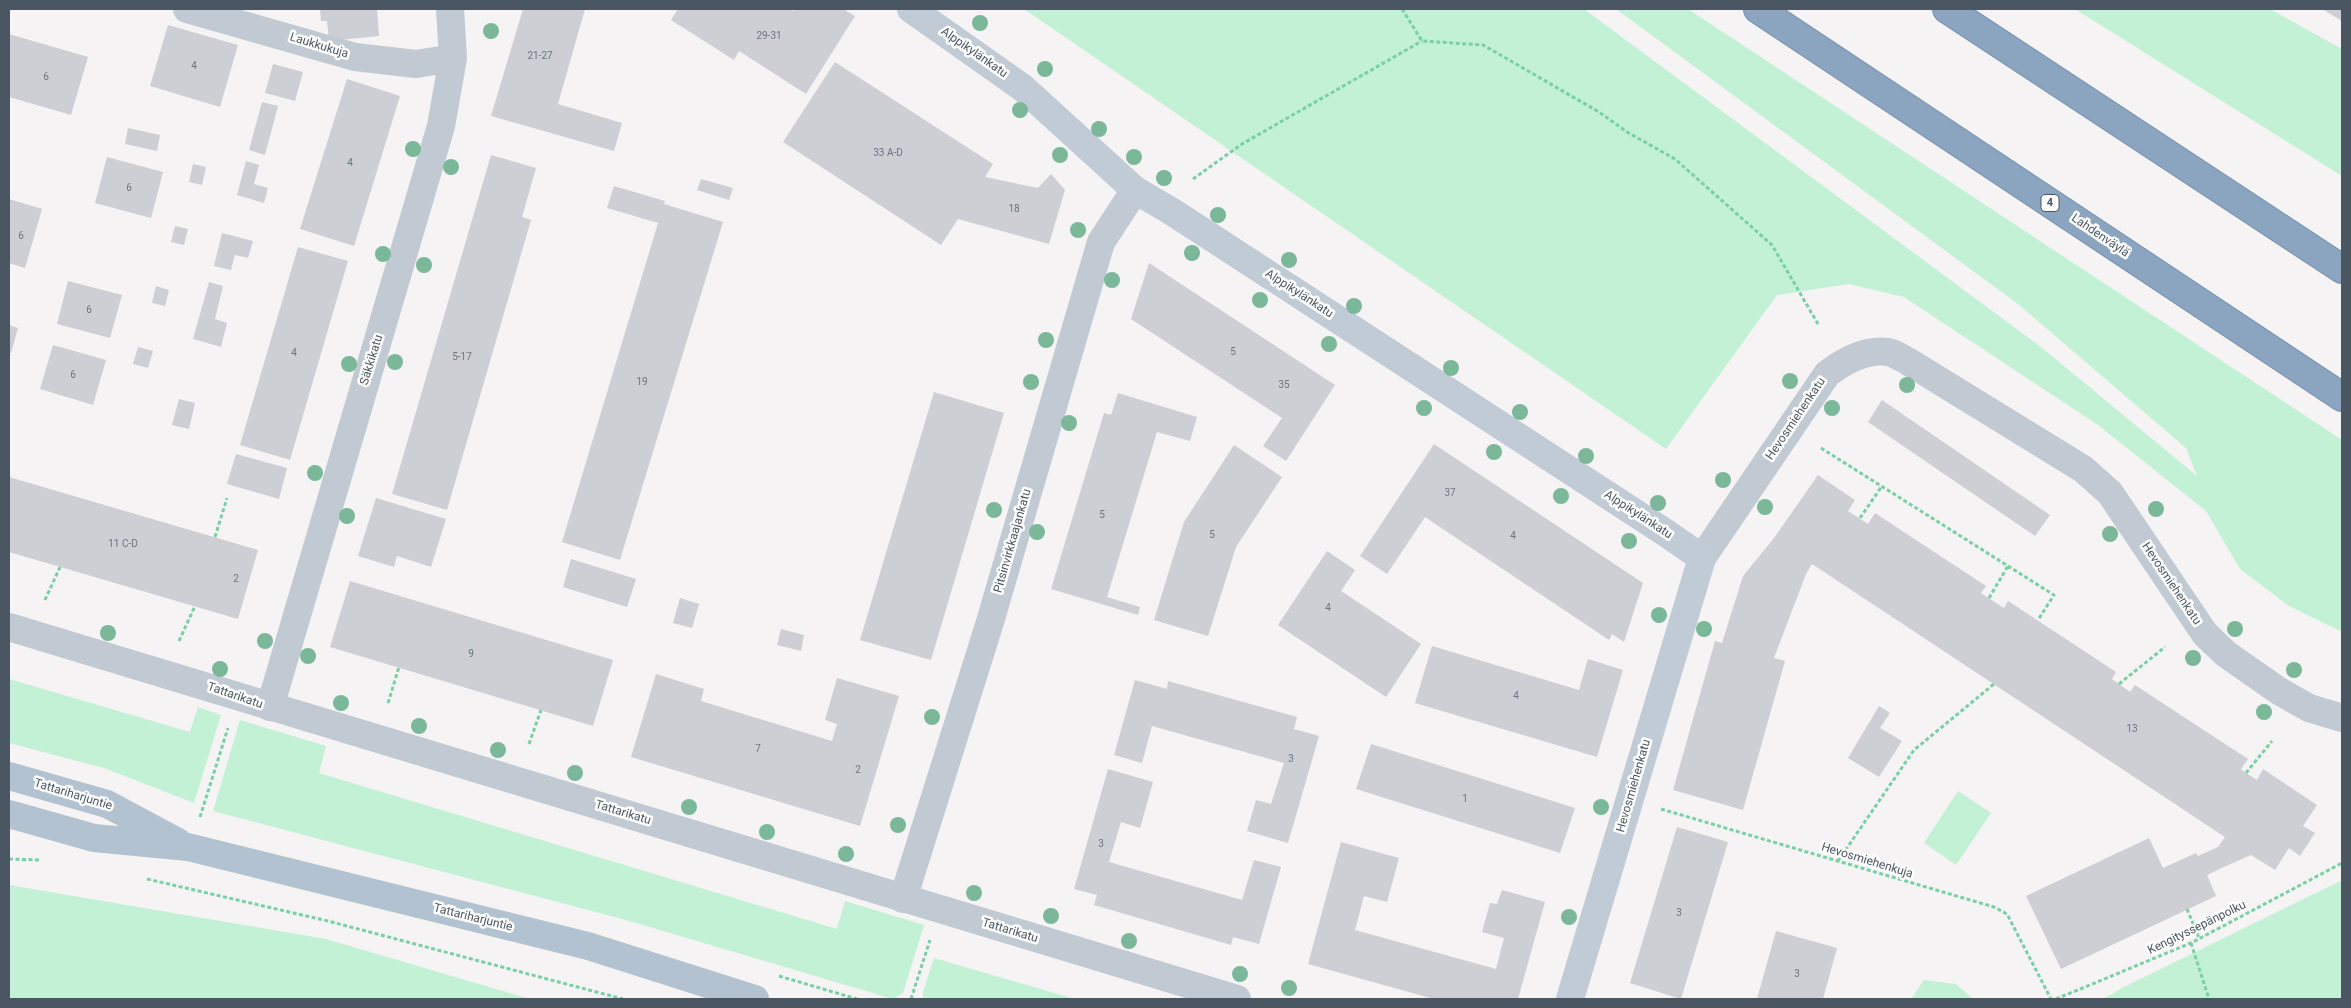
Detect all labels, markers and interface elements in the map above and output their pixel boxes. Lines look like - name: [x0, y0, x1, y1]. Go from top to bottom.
- street label: Alppikylänkatu: [938, 25, 1010, 81]
- street label: Laukkukuja: [288, 30, 350, 62]
- house number: 29-31: [756, 30, 782, 42]
- house number: 21-27: [527, 50, 553, 62]
- house number: 4: [191, 60, 197, 72]
- house number: 6: [43, 71, 49, 83]
- house number: 33 A-D: [873, 147, 903, 159]
- house number: 4: [347, 157, 353, 169]
- house number: 6: [126, 182, 132, 194]
- road number: 4: [2041, 194, 2059, 212]
- house number: 18: [1008, 203, 1020, 215]
- street label: Lahdenväylä: [2068, 211, 2132, 261]
- house number: 6: [18, 230, 24, 242]
- street label: Alppikylänkatu: [1262, 267, 1336, 321]
- house number: 6: [86, 304, 92, 316]
- street label: Säkkikatu: [358, 333, 386, 387]
- house number: 5: [1230, 346, 1236, 358]
- house number: 4: [291, 347, 297, 359]
- house number: 5-17: [452, 351, 472, 363]
- house number: 6: [70, 369, 76, 381]
- street label: Hevosmiehenkatu: [1763, 375, 1829, 463]
- house number: 19: [636, 376, 648, 388]
- house number: 35: [1278, 379, 1290, 391]
- street label: Pitsinvirkkaajankatu: [991, 487, 1035, 595]
- house number: 37: [1444, 487, 1456, 499]
- street label: Alppikylänkatu: [1601, 488, 1675, 542]
- house number: 5: [1099, 509, 1105, 521]
- house number: 5: [1209, 529, 1215, 541]
- house number: 4: [1510, 530, 1516, 542]
- house number: 11 C-D: [108, 538, 138, 550]
- street label: Hevosmiehenkatu: [2138, 540, 2204, 628]
- house number: 2: [233, 573, 239, 585]
- house number: 4: [1325, 602, 1331, 614]
- house number: 9: [468, 648, 474, 660]
- street label: Tattarikatu: [205, 680, 265, 712]
- house number: 4: [1513, 690, 1519, 702]
- house number: 13: [2126, 723, 2138, 735]
- street label: Hevosmiehenkatu: [1614, 738, 1654, 834]
- house number: 7: [755, 743, 761, 755]
- house number: 3: [1288, 753, 1294, 765]
- house number: 2: [855, 764, 861, 776]
- street label: Tattariharjuntie: [32, 776, 114, 814]
- house number: 1: [1462, 793, 1468, 805]
- street label: Tattarikatu: [593, 798, 653, 828]
- house number: 3: [1098, 838, 1104, 850]
- street label: Hevosmiehenkuja: [1819, 840, 1915, 882]
- street label: Kengityssepänpolku: [2146, 898, 2248, 958]
- street label: Tattariharjuntie: [432, 901, 514, 935]
- house number: 3: [1676, 907, 1682, 919]
- street label: Tattarikatu: [980, 916, 1040, 946]
- house number: 3: [1794, 968, 1800, 980]

